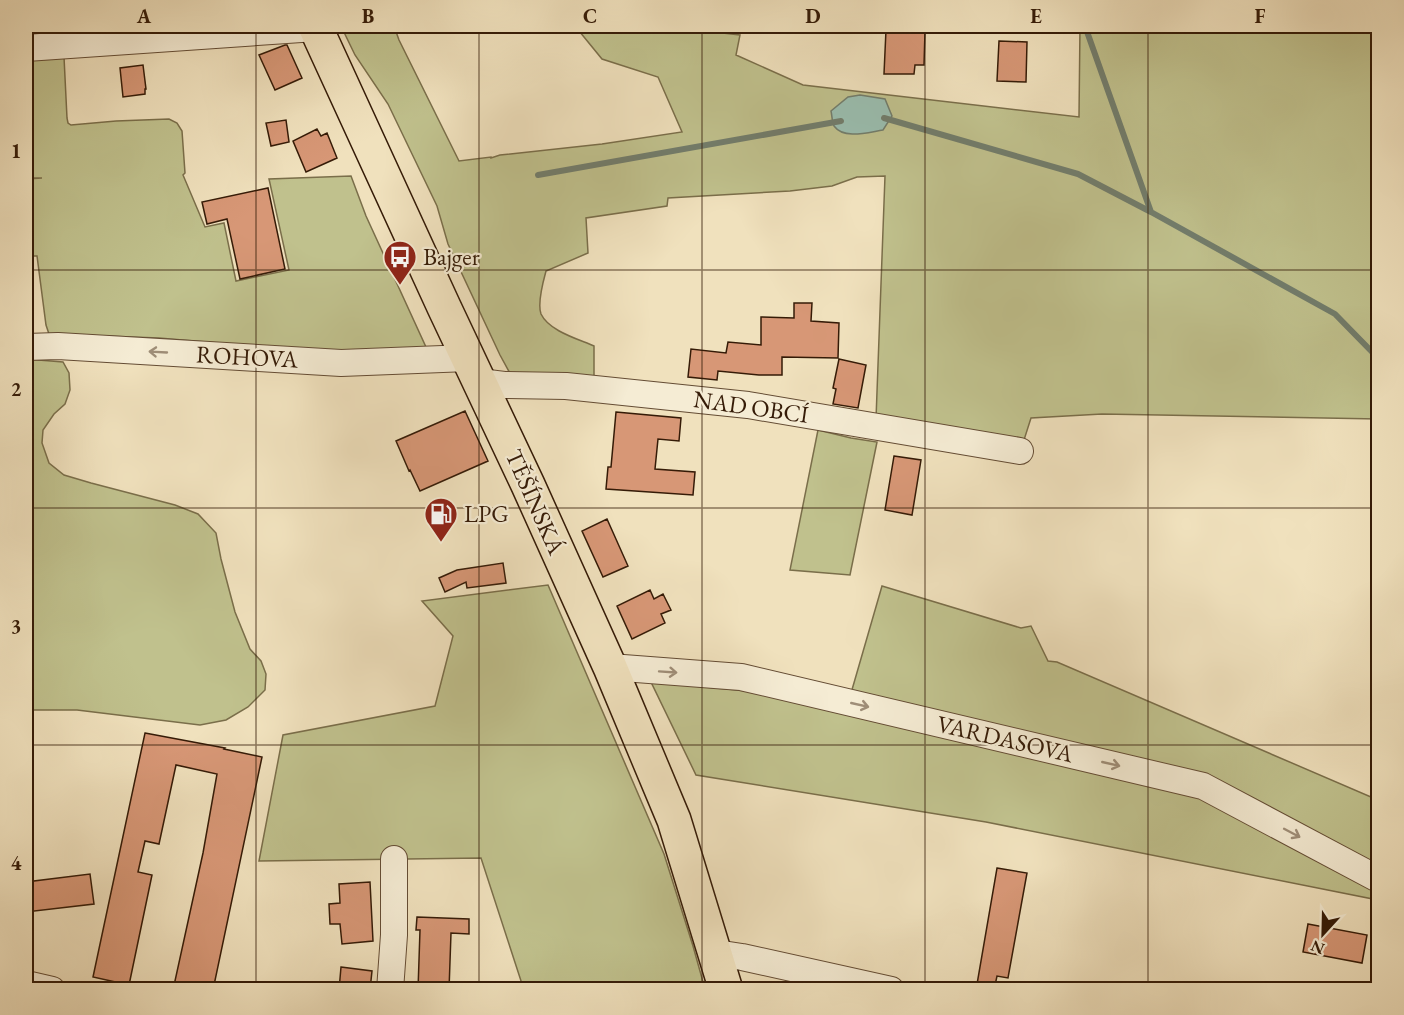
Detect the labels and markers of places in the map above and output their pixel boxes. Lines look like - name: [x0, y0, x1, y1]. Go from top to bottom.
- bus stop icon: Bajger: [382, 239, 418, 286]
- place label: Bajger: [423, 241, 480, 272]
- fuel station icon: LPG: [423, 496, 459, 543]
- place label: LPG: [464, 498, 509, 529]

